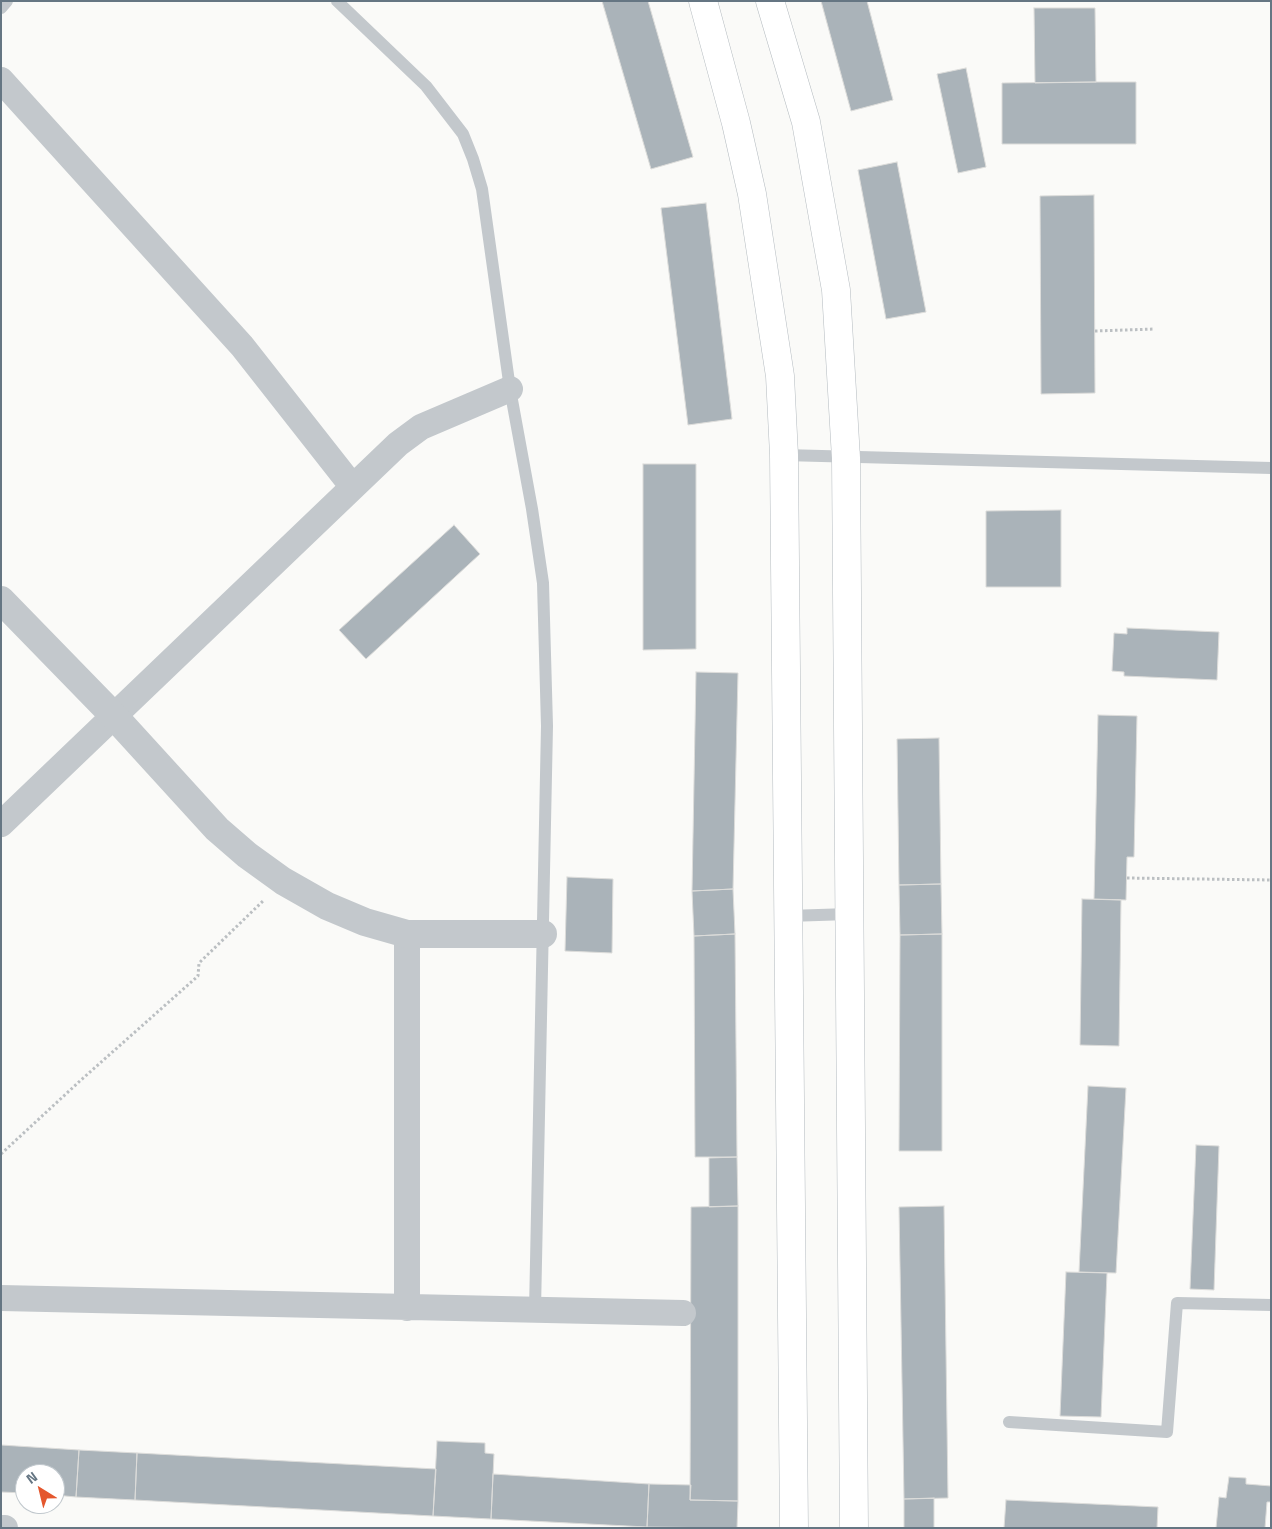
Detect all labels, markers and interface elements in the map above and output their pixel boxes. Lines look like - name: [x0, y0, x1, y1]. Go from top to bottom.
- north arrow: [15, 1464, 65, 1514]
- text: N: [21, 1466, 42, 1489]

